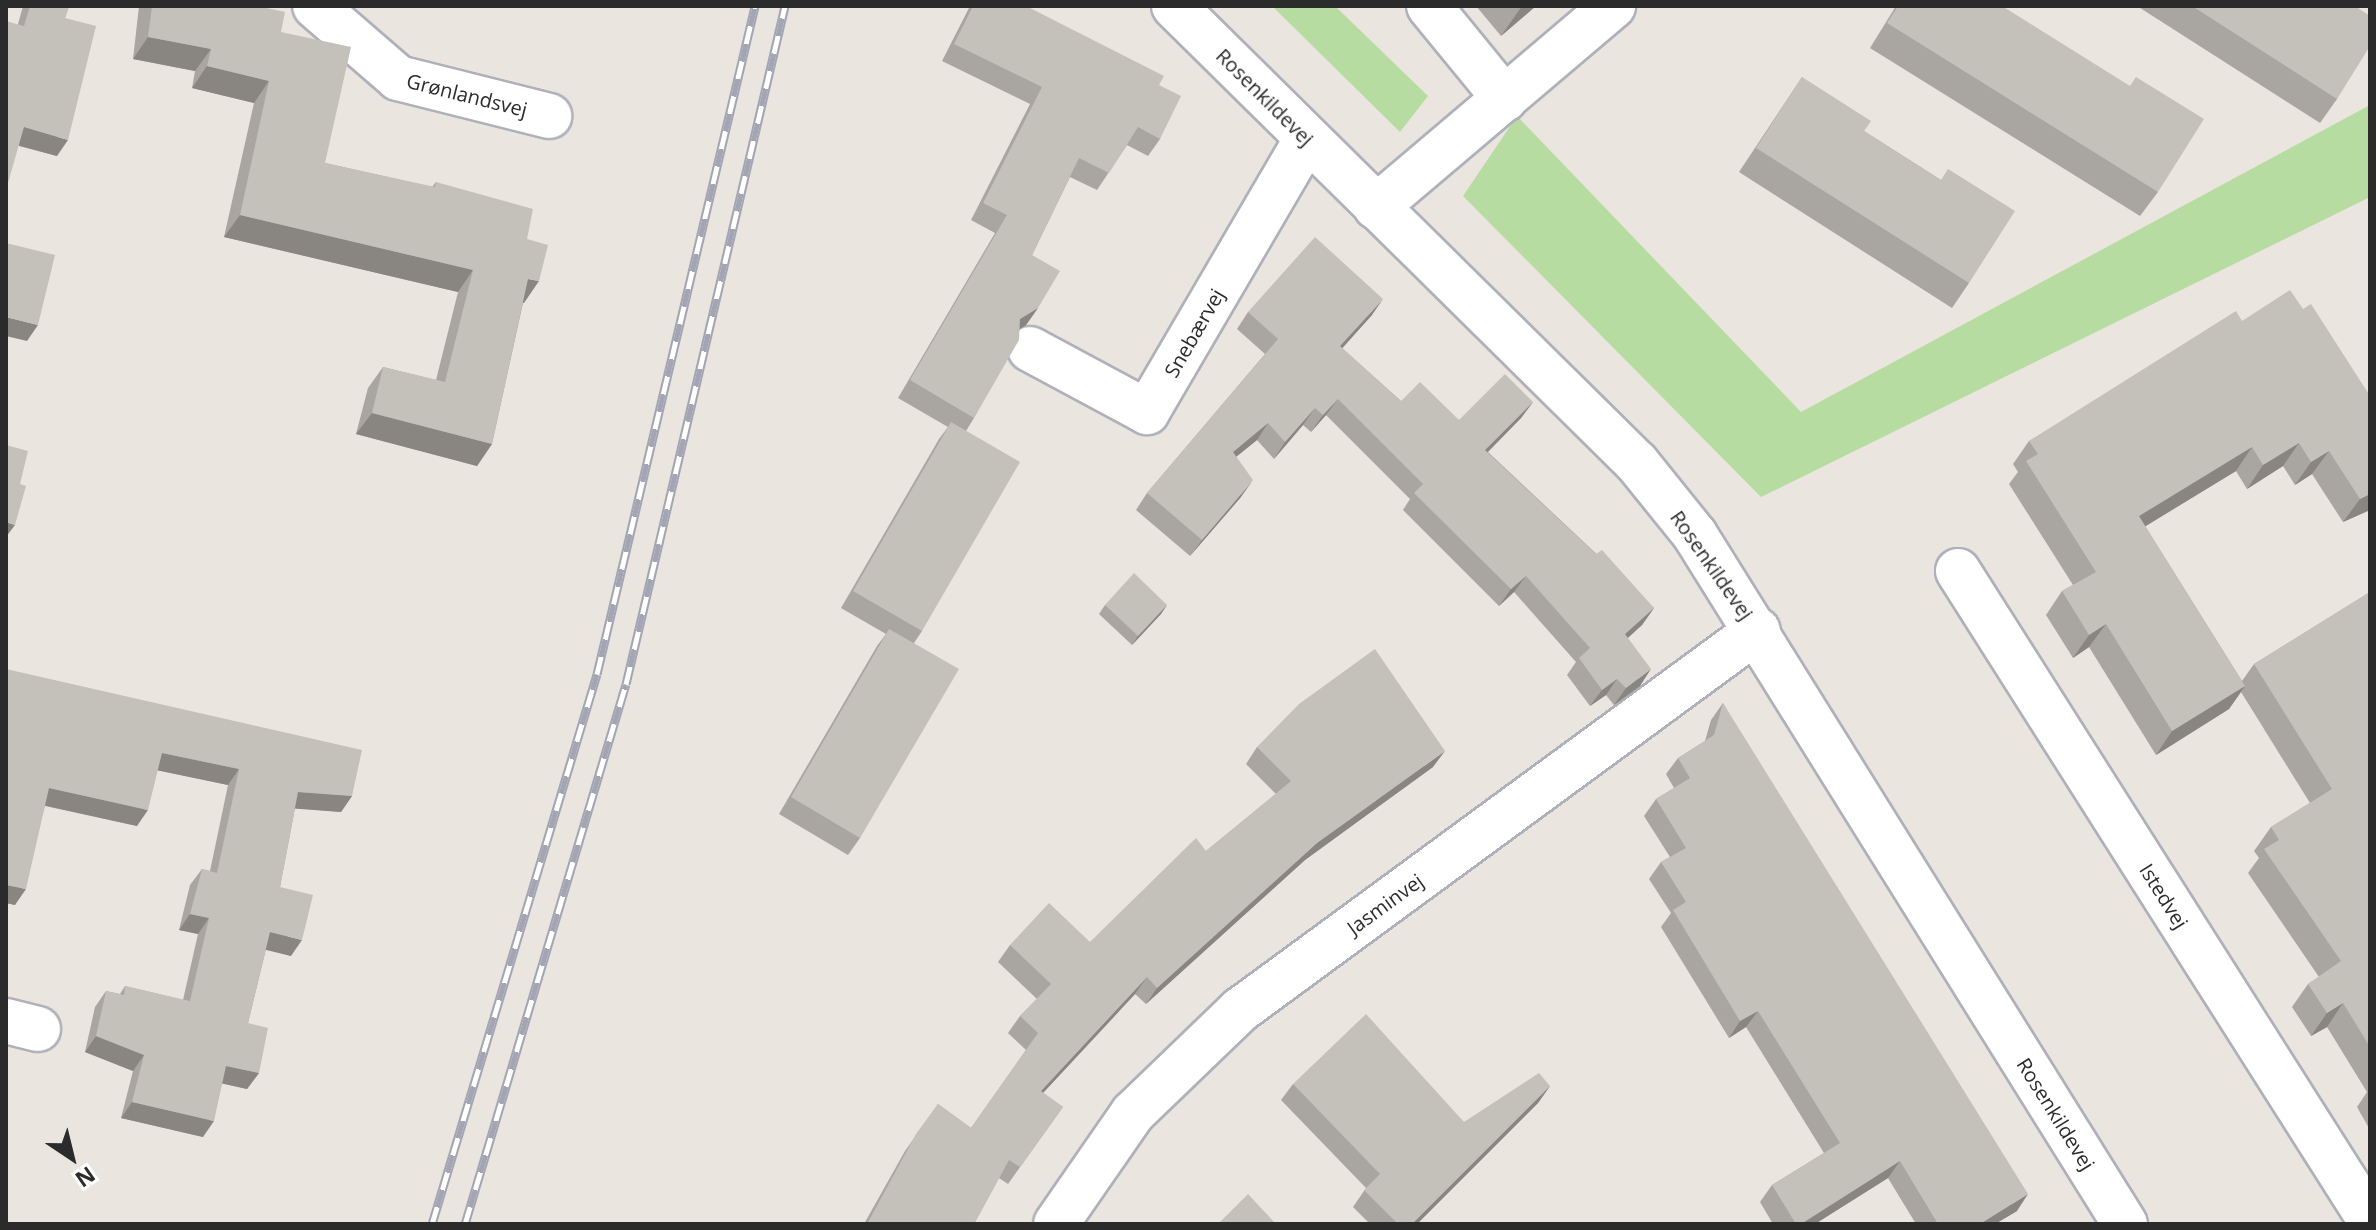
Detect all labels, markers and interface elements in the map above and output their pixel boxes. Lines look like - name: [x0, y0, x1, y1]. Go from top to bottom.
- street label: Rosenkildevej: [1211, 43, 1319, 151]
- street label: Grønlandsvej: [404, 68, 530, 122]
- street label: Snebærvej: [1159, 284, 1229, 382]
- street label: Rosenkildevej: [1666, 506, 1758, 624]
- street label: Istedvej: [2135, 859, 2193, 933]
- street label: Jasminvej: [1342, 868, 1428, 940]
- street label: Rosenkildevej: [2012, 1053, 2100, 1175]
- north arrow: [32, 1118, 112, 1198]
- text: N: [70, 1160, 102, 1195]

